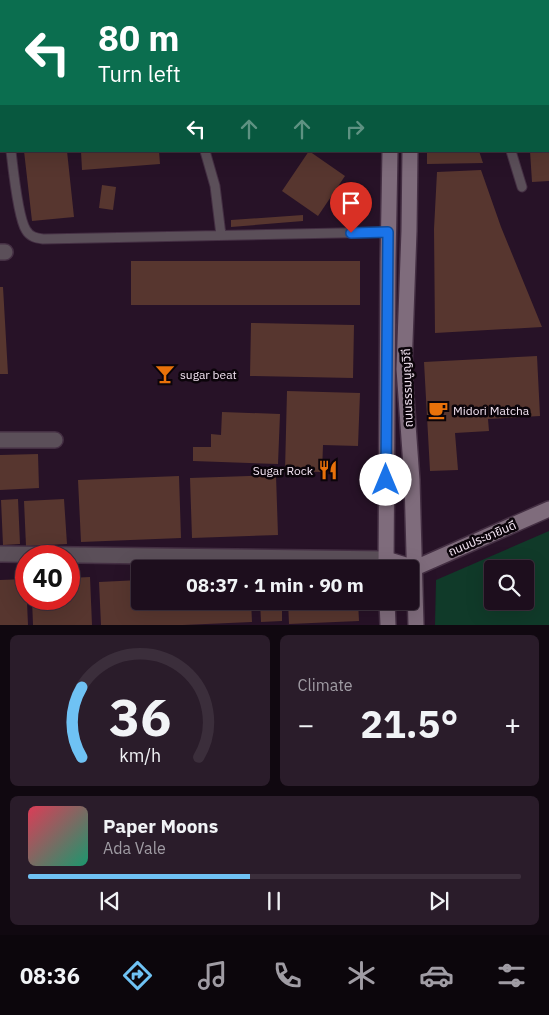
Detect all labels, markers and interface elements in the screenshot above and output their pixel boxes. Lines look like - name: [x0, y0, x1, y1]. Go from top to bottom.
- text: 80 m: [98, 15, 180, 61]
- icon: left: [15, 20, 80, 85]
- text: Turn left: [98, 59, 181, 88]
- icon: left: [182, 115, 210, 143]
- icon: ahead: [235, 115, 263, 143]
- icon: ahead: [288, 115, 316, 143]
- icon: right: [341, 115, 369, 143]
- pin: [330, 182, 372, 233]
- icon: arrive: [337, 189, 365, 217]
- street label: ถนนธรรมนูญวิถี: [398, 348, 416, 428]
- bar icon: sugar beat: [154, 363, 176, 385]
- place label: sugar beat: [180, 367, 237, 382]
- cafe icon: Midori Matcha: [427, 399, 449, 421]
- place label: Midori Matcha: [453, 403, 530, 418]
- position arrow: [359, 453, 411, 505]
- restaurant icon: Sugar Rock: [317, 459, 339, 481]
- place label: Sugar Rock: [253, 463, 314, 478]
- street label: ถนนประชายินดี: [446, 517, 518, 559]
- speed limit sign: 40: [15, 545, 80, 610]
- map controls: [484, 560, 534, 610]
- button: search: [484, 560, 534, 610]
- text: 08:37 · 1 min · 90 m: [186, 573, 364, 597]
- text: Climate: [298, 675, 353, 695]
- text: 36: [109, 683, 171, 750]
- text: 21.5°: [360, 699, 458, 748]
- text: −: [298, 706, 314, 743]
- text: +: [504, 706, 521, 743]
- text: km/h: [119, 744, 161, 767]
- text: Paper Moons: [103, 814, 218, 838]
- text: Ada Vale: [103, 838, 166, 858]
- icon: previous: [96, 887, 124, 915]
- icon: pause: [260, 887, 288, 915]
- icon: next: [425, 887, 453, 915]
- icon: directions: [120, 958, 155, 993]
- icon: music: [195, 958, 230, 993]
- icon: phone: [270, 958, 305, 993]
- icon: climate: [344, 958, 379, 993]
- icon: car: [419, 958, 454, 993]
- icon: filters: [494, 958, 529, 993]
- text: 08:36: [20, 961, 80, 990]

